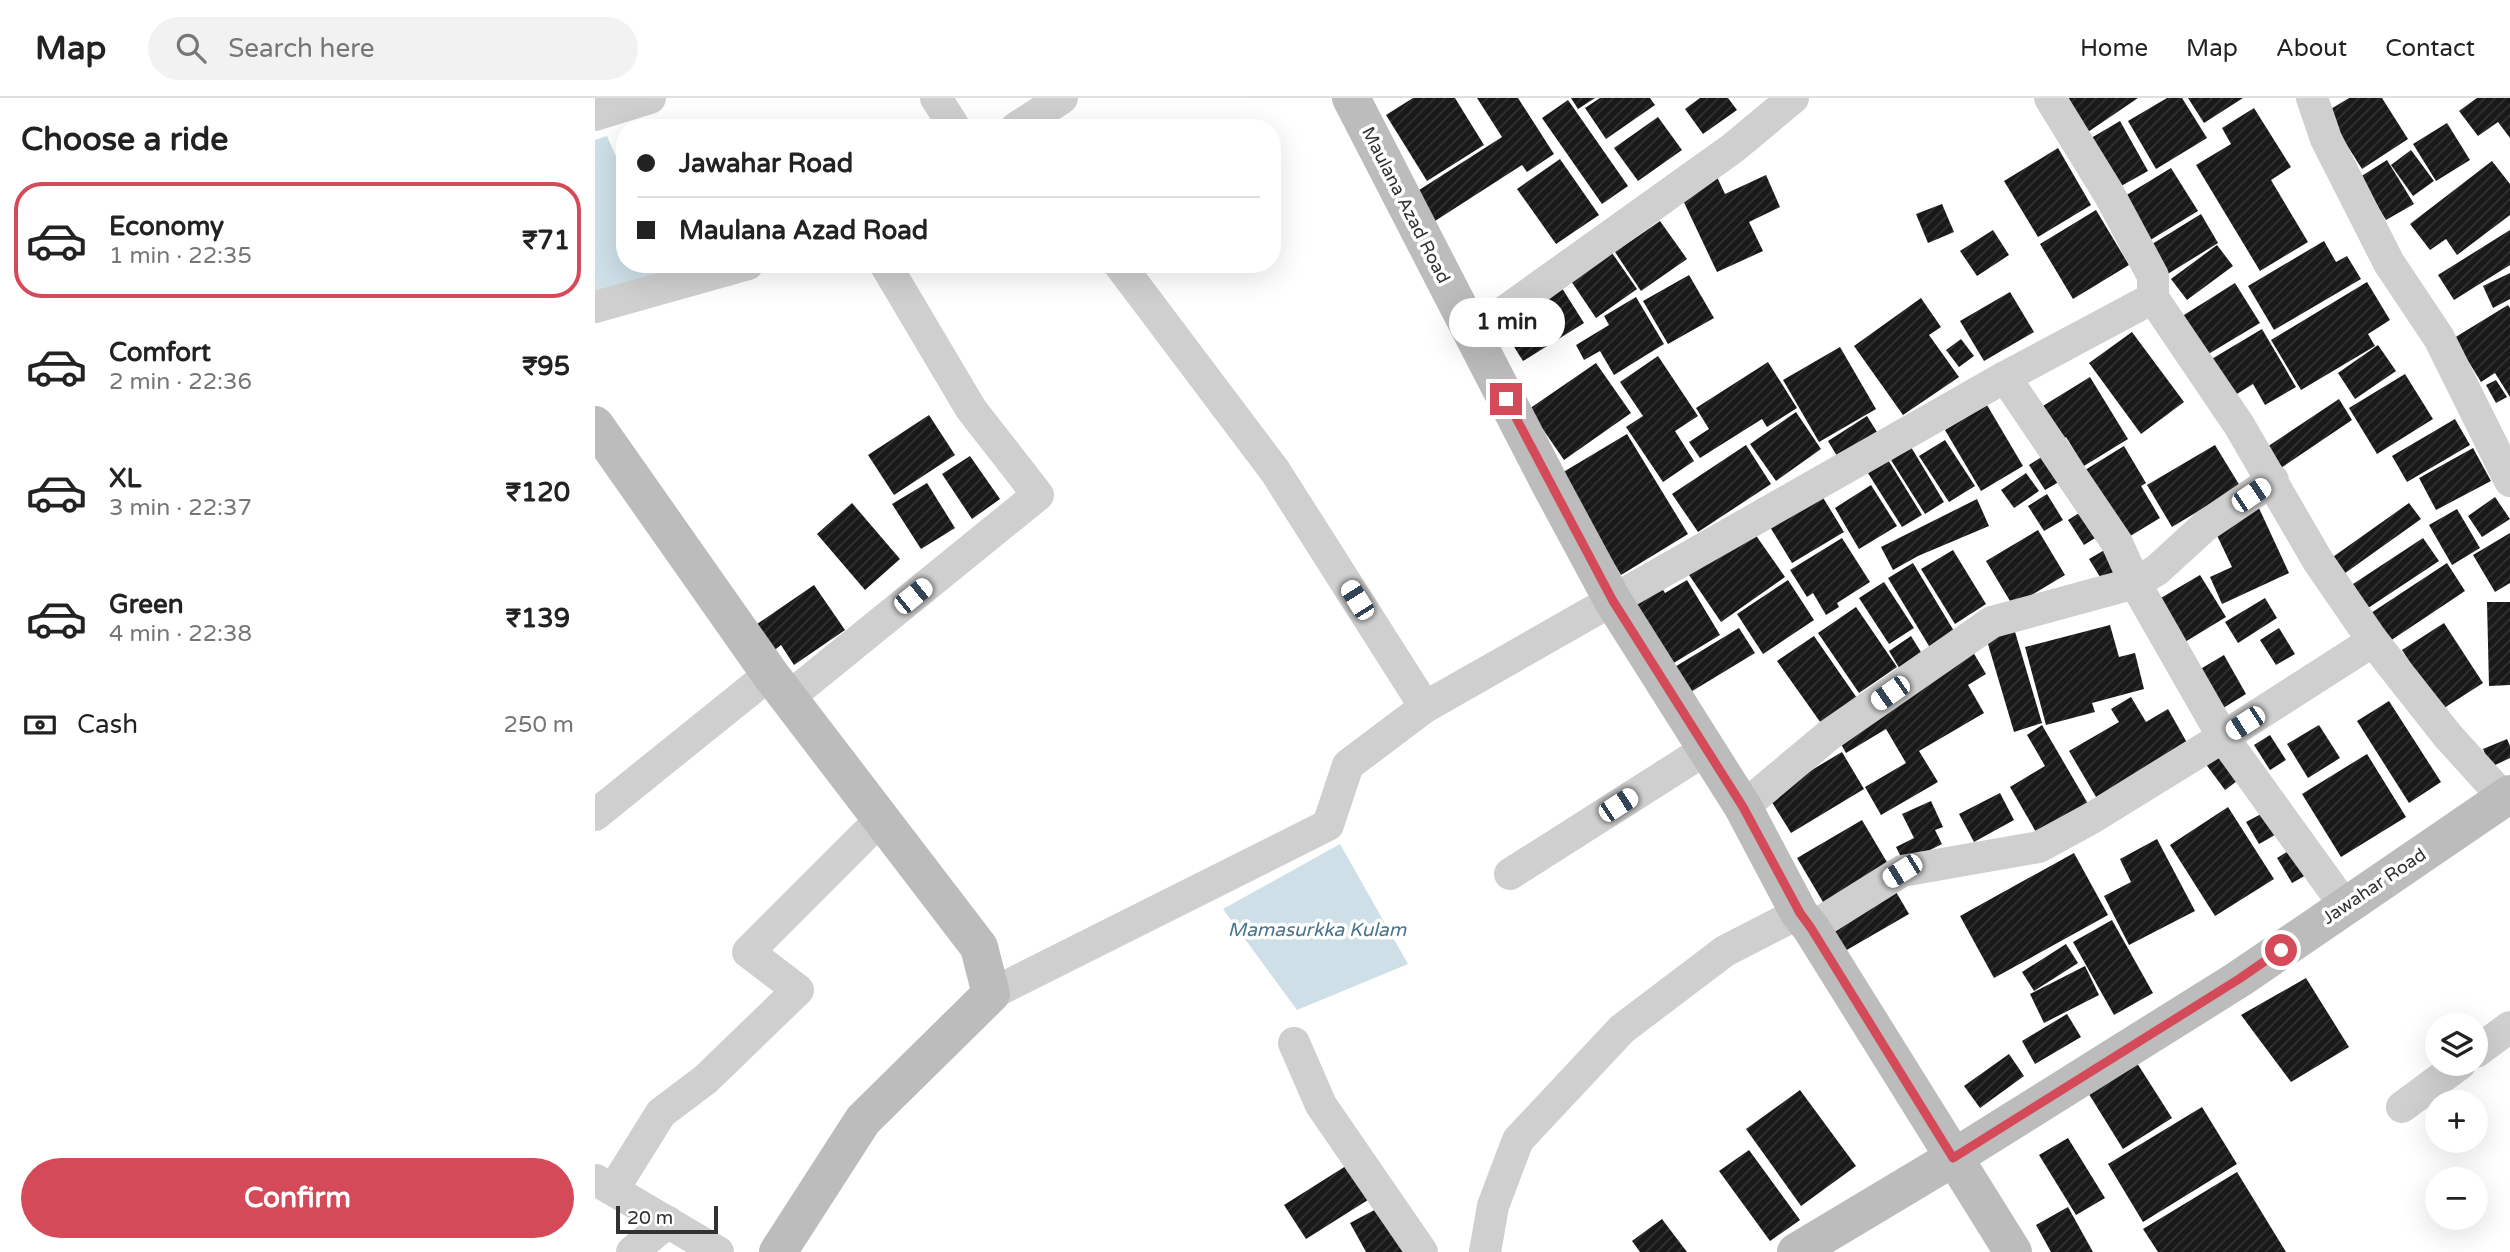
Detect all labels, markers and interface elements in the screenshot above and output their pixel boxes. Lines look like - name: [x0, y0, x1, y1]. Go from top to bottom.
- search box: [148, 17, 638, 80]
- text: Map: [35, 29, 106, 68]
- icon: search: [172, 29, 210, 67]
- text: Search here: [228, 33, 374, 64]
- text: Home: [2080, 34, 2148, 63]
- text: Map: [2186, 34, 2238, 63]
- text: About: [2276, 34, 2347, 63]
- text: Contact: [2385, 34, 2475, 63]
- text: Choose a ride: [21, 121, 228, 159]
- street label: Maulana Azad Road: [1357, 123, 1455, 287]
- text: Jawahar Road: [679, 148, 853, 179]
- icon: car: [25, 209, 88, 272]
- text: Economy: [109, 211, 224, 242]
- text: Maulana Azad Road: [679, 215, 928, 246]
- text: ₹71: [522, 225, 570, 256]
- text: 1 min · 22:35: [109, 242, 252, 270]
- callout: 1 min: [1448, 298, 1564, 346]
- text: 1 min: [1476, 308, 1538, 336]
- icon: car: [25, 335, 88, 398]
- text: Comfort: [109, 337, 211, 368]
- text: ₹95: [522, 351, 570, 382]
- text: 2 min · 22:36: [109, 368, 252, 396]
- route end: [1490, 383, 1522, 415]
- icon: car: [25, 461, 88, 524]
- text: XL: [109, 463, 141, 494]
- car: [2228, 475, 2275, 515]
- text: ₹120: [506, 477, 570, 508]
- text: 3 min · 22:37: [109, 494, 252, 522]
- car: [891, 575, 936, 617]
- car: [1337, 577, 1378, 623]
- icon: car: [25, 587, 88, 650]
- text: Green: [109, 589, 184, 620]
- text: ₹139: [506, 603, 570, 634]
- text: 4 min · 22:38: [109, 620, 252, 648]
- car: [1867, 672, 1914, 714]
- car: [2222, 703, 2269, 743]
- icon: cash: [21, 706, 59, 744]
- text: Cash: [77, 709, 138, 740]
- text: 250 m: [504, 711, 574, 739]
- car: [1595, 785, 1642, 825]
- street label: Jawahar Road: [2318, 843, 2430, 929]
- car: [1879, 851, 1926, 891]
- water label: Mamasurkka Kulam: [1228, 919, 1407, 941]
- route start: [2265, 934, 2297, 966]
- map controls: [2425, 1013, 2488, 1230]
- button: layers: [2425, 1013, 2488, 1076]
- button: +: [2425, 1090, 2488, 1153]
- button: Confirm: [21, 1158, 574, 1238]
- button: −: [2425, 1167, 2488, 1230]
- scale bar: [616, 1203, 717, 1235]
- text: 20 m: [627, 1207, 673, 1229]

